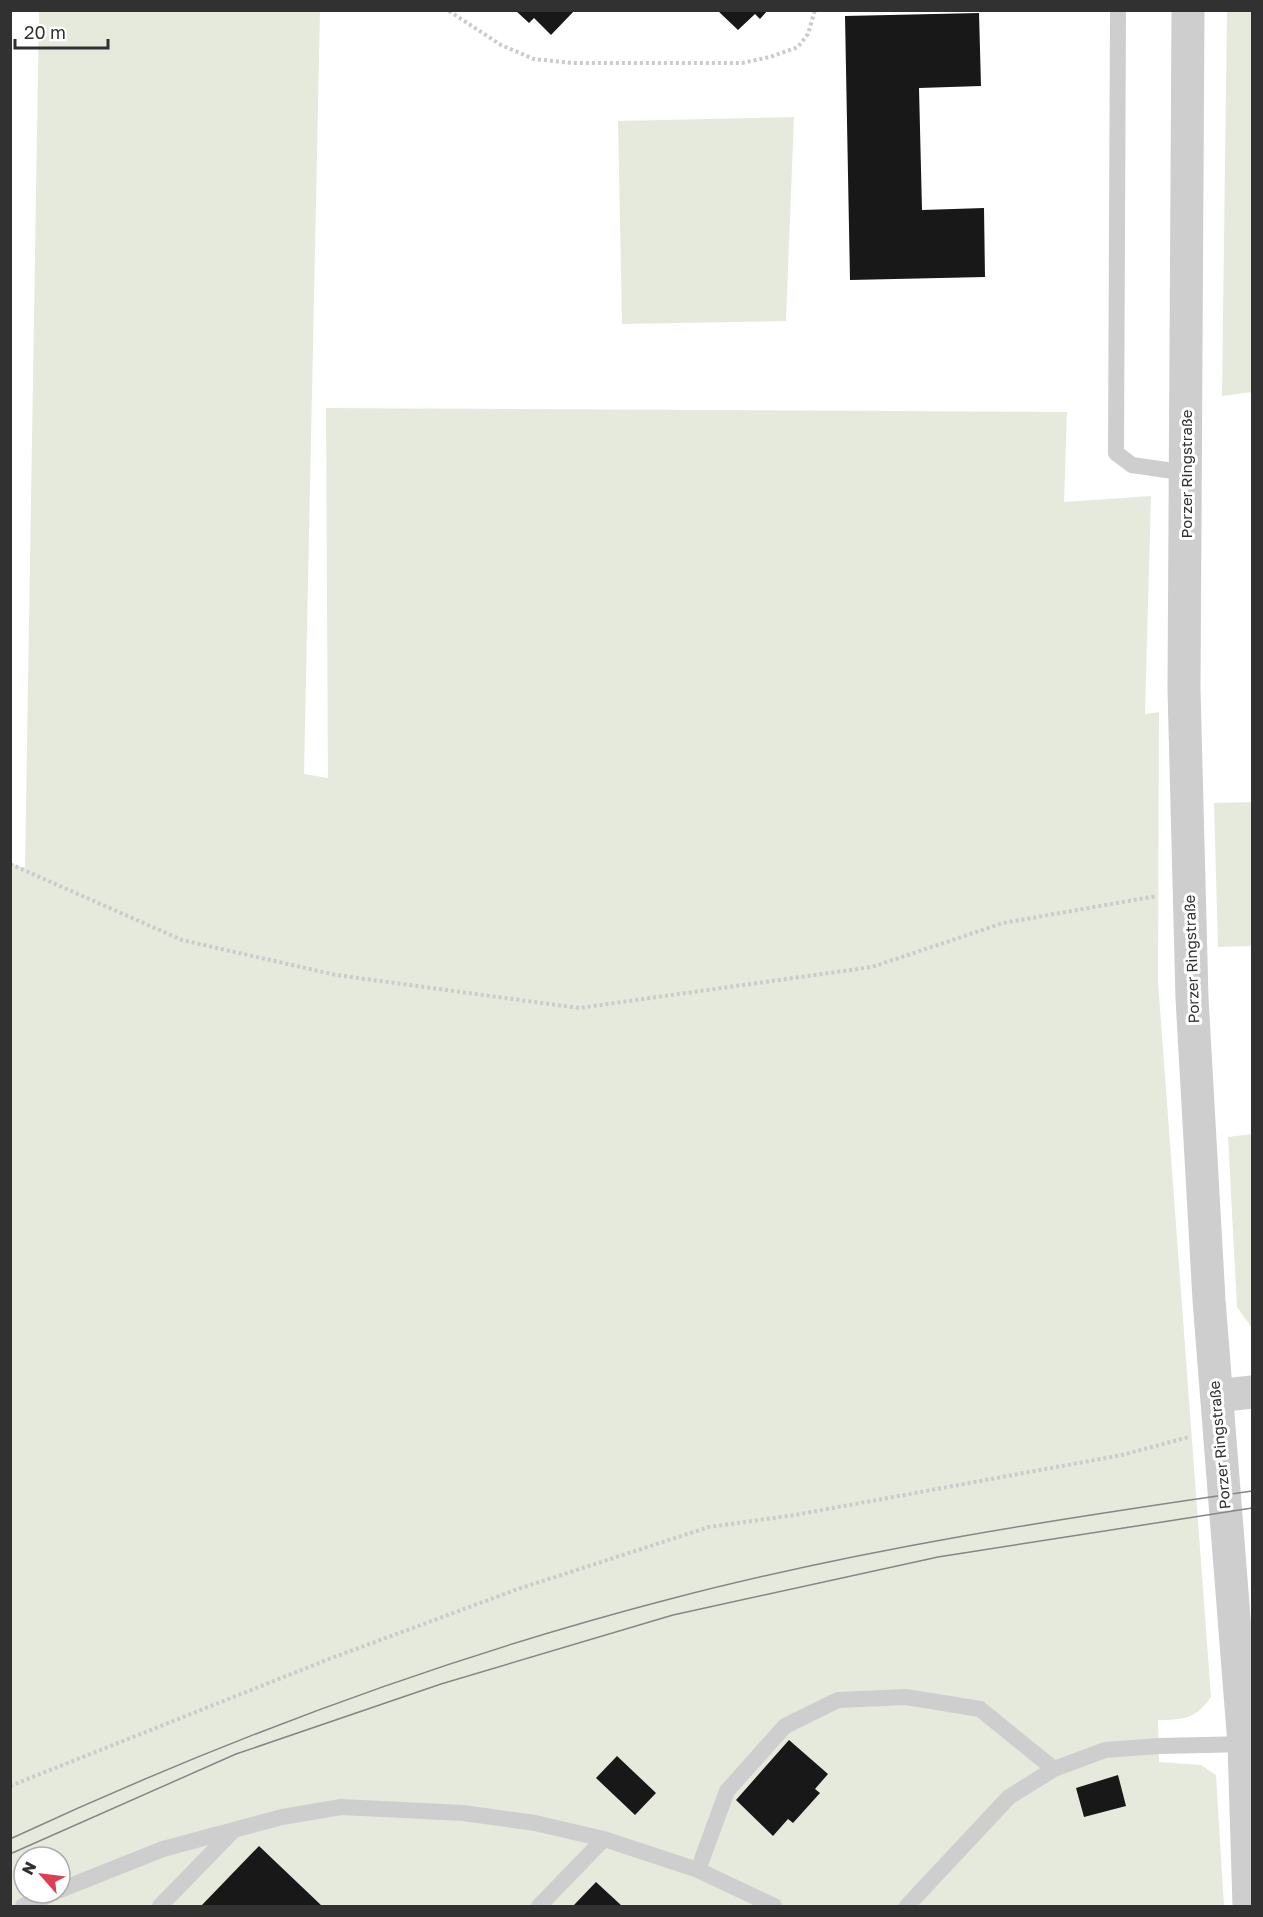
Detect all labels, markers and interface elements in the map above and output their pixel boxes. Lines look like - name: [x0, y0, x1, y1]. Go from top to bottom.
- scale bar: [15, 12, 108, 50]
- text: 20 m: [24, 21, 66, 43]
- street label: Porzer Ringstraße: [1177, 409, 1195, 538]
- street label: Porzer Ringstraße: [1180, 894, 1202, 1024]
- street label: Porzer Ringstraße: [1204, 1380, 1234, 1510]
- north arrow: [12, 1845, 72, 1905]
- text: N: [17, 1858, 40, 1878]

